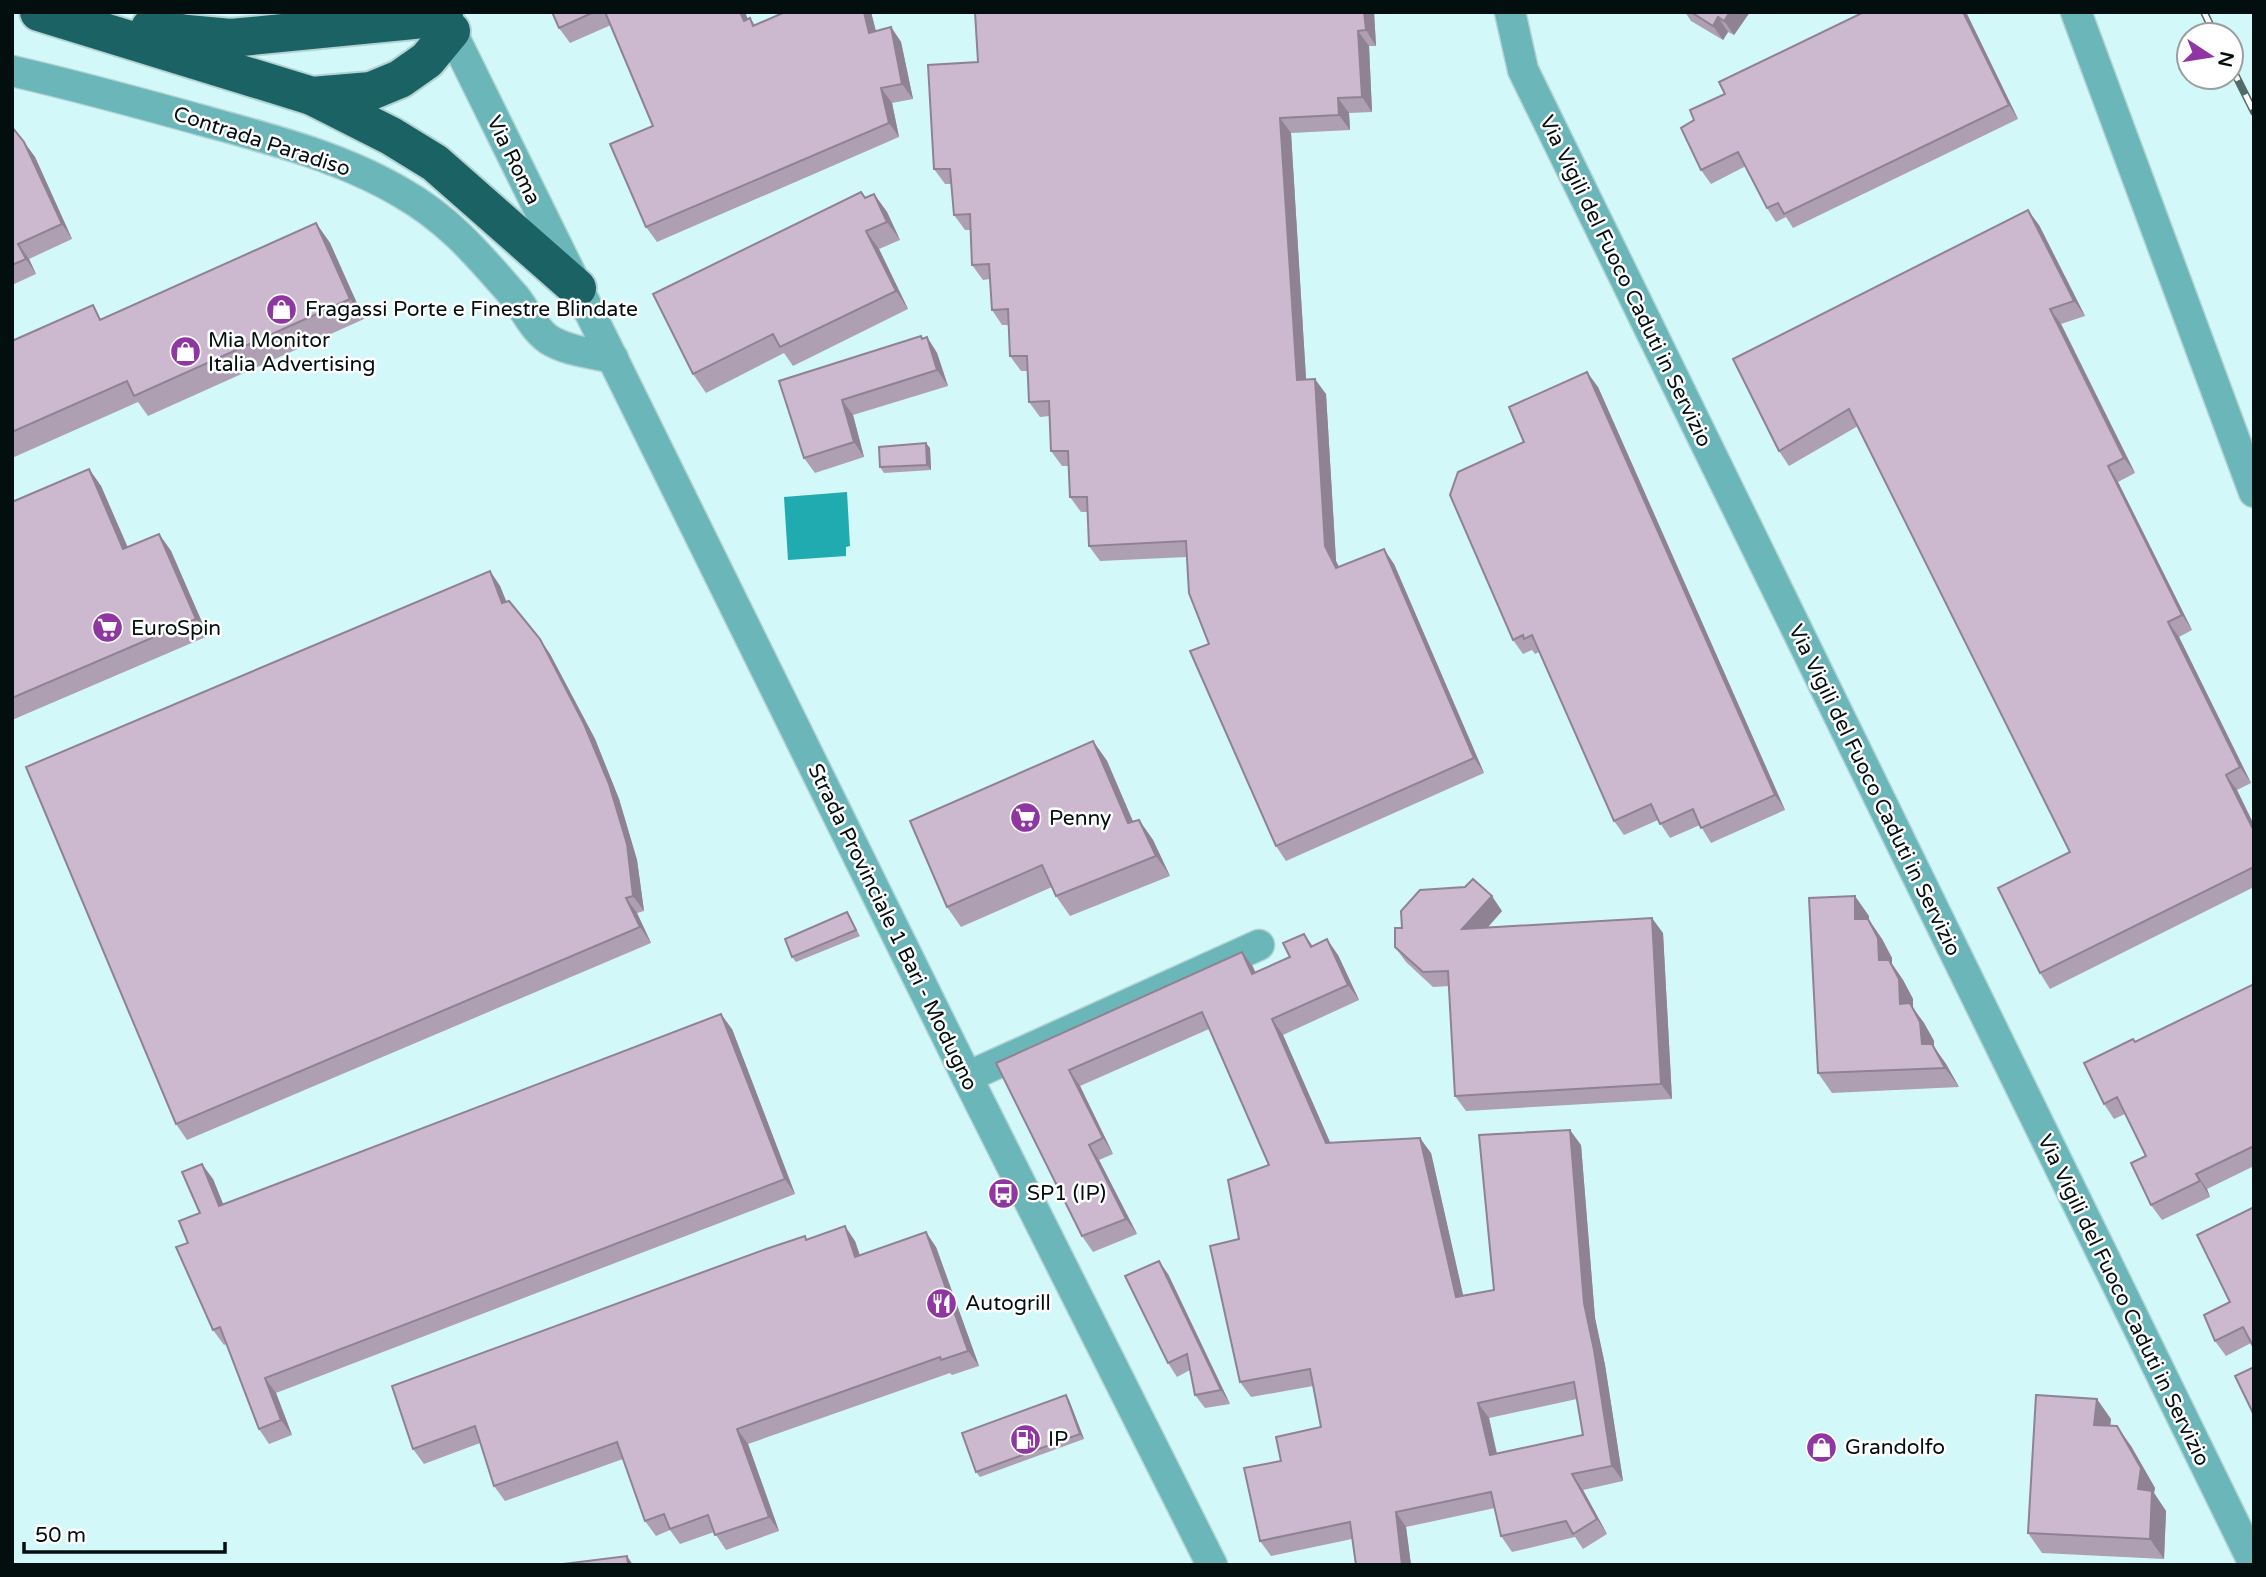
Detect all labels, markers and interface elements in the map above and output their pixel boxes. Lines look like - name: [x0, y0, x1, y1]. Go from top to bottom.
- north arrow: [2175, 21, 2245, 91]
- text: N: [2213, 50, 2238, 69]
- street label: Contrada Paradiso: [170, 101, 353, 182]
- street label: Via Vigili del Fuoco Caduti in Servizio: [1534, 111, 1717, 451]
- street label: Via Roma: [481, 112, 546, 209]
- shop icon: Fragassi Porte e Finestre Blindate: [265, 292, 299, 326]
- place label: Fragassi Porte e Finestre Blindate: [305, 297, 638, 322]
- place label: Mia Monitor Italia Advertising: [208, 328, 375, 377]
- shop icon: Mia Monitor Italia Advertising: [168, 335, 202, 369]
- supermarket icon: EuroSpin: [91, 611, 125, 645]
- place label: EuroSpin: [131, 616, 221, 641]
- street label: Via Vigili del Fuoco Caduti in Servizio: [1783, 620, 1966, 960]
- street label: Strada Provinciale 1 Bari - Modugno: [802, 760, 983, 1095]
- supermarket icon: Penny: [1009, 801, 1043, 835]
- place label: Penny: [1049, 806, 1111, 831]
- street label: Via Vigili del Fuoco Caduti in Servizio: [2032, 1130, 2215, 1470]
- bus stop icon: SP1 (IP): [987, 1176, 1021, 1210]
- place label: SP1 (IP): [1027, 1181, 1106, 1206]
- restaurant icon: Autogrill: [925, 1286, 959, 1320]
- place label: Autogrill: [965, 1291, 1051, 1316]
- fuel station icon: IP: [1008, 1422, 1042, 1456]
- place label: IP: [1048, 1427, 1068, 1452]
- shop icon: Grandolfo: [1805, 1430, 1839, 1464]
- place label: Grandolfo: [1845, 1435, 1945, 1460]
- scale bar: [24, 1510, 226, 1554]
- text: 50 m: [35, 1523, 86, 1548]

